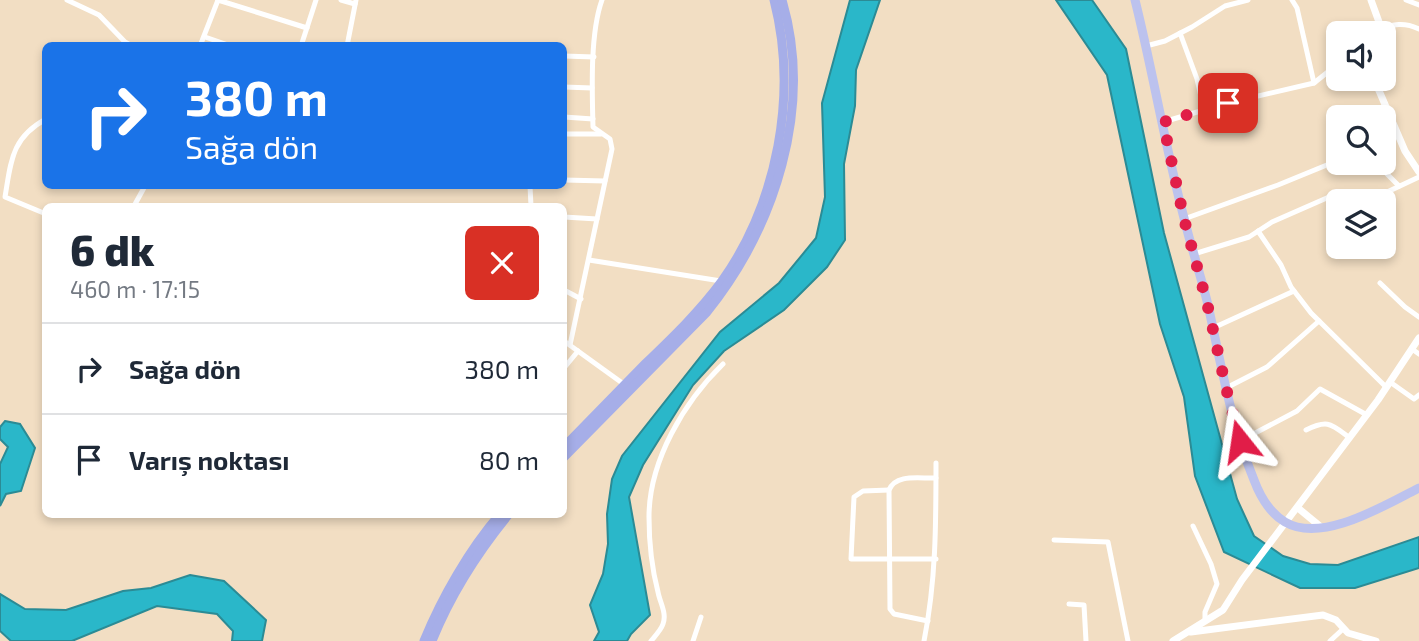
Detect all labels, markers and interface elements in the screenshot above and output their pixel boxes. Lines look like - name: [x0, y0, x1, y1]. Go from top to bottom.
- map controls: [1326, 21, 1396, 259]
- button: sound: [1326, 21, 1396, 91]
- text: 380 m: [185, 67, 328, 126]
- icon: right: [70, 70, 161, 161]
- pin: [1198, 73, 1258, 133]
- icon: arrive: [1209, 84, 1247, 122]
- button: search: [1326, 105, 1396, 175]
- text: Sağa dön: [185, 127, 318, 165]
- button: layers: [1326, 189, 1396, 259]
- text: 6 dk: [70, 224, 154, 274]
- button: close: [465, 226, 539, 300]
- text: 460 m · 17:15: [70, 275, 200, 303]
- icon: right: [70, 350, 108, 388]
- text: Sağa dön: [129, 353, 241, 384]
- text: 380 m: [465, 353, 539, 384]
- position arrow: [1203, 404, 1277, 478]
- icon: arrive: [70, 441, 108, 479]
- text: Varış noktası: [129, 444, 289, 475]
- text: 80 m: [479, 444, 539, 475]

